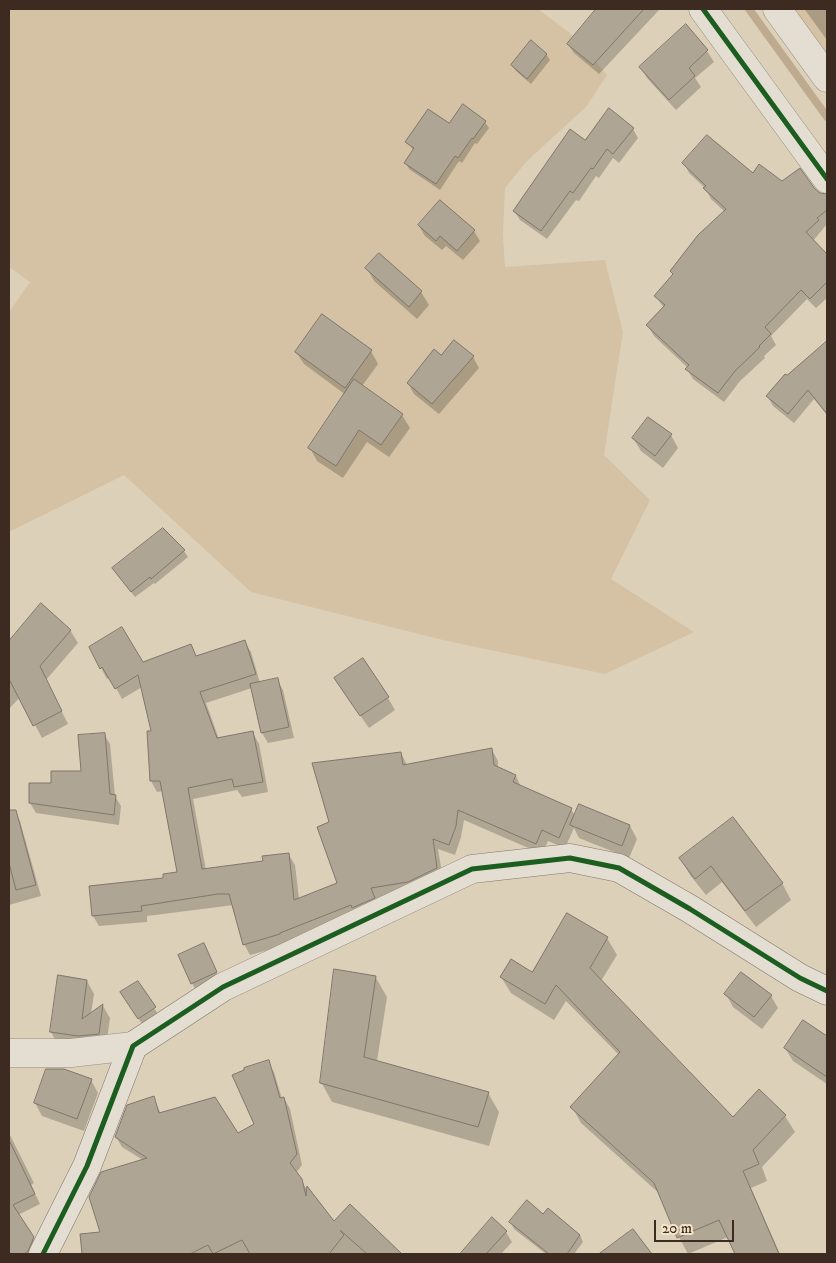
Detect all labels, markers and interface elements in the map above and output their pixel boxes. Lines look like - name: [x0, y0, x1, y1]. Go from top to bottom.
- scale bar: [656, 1210, 736, 1242]
- text: 20 m: [662, 1219, 692, 1238]

